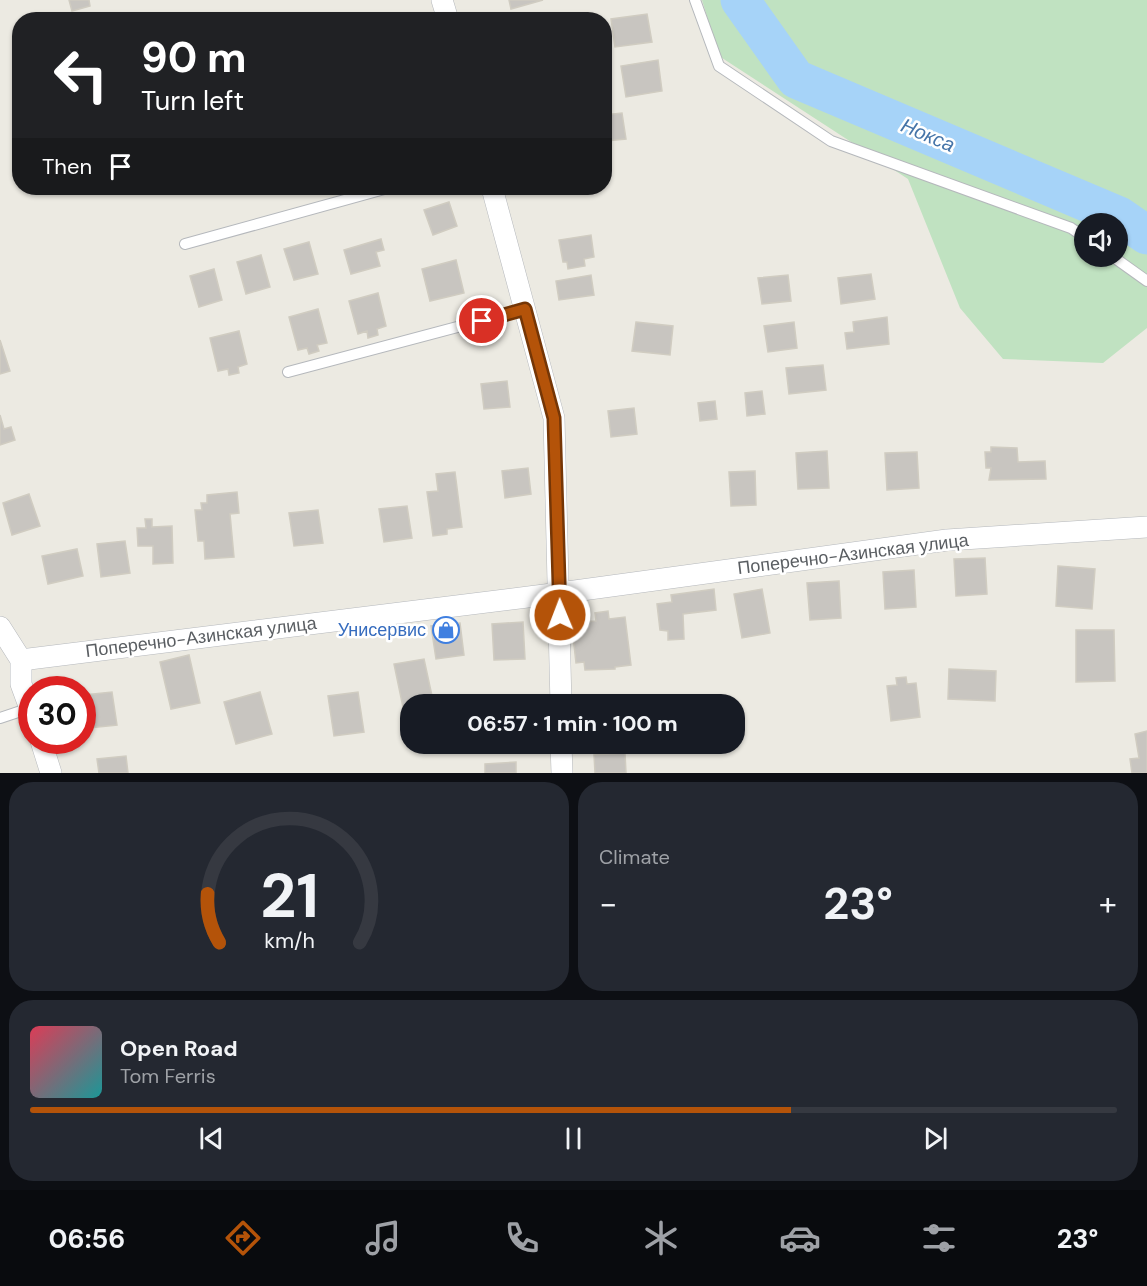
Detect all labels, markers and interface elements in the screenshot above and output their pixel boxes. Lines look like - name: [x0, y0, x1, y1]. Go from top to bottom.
- text: 90 m: [141, 30, 247, 85]
- icon: left: [42, 36, 120, 114]
- text: Turn left: [141, 83, 244, 118]
- water label: Нокса: [897, 112, 959, 158]
- icon: arrive: [104, 150, 137, 183]
- text: Then: [42, 152, 92, 181]
- map controls: [1074, 213, 1128, 267]
- button: sound: [1074, 213, 1128, 267]
- pin: [456, 295, 507, 346]
- icon: arrive: [465, 304, 498, 337]
- street label: Поперечно-Азинская улица: [736, 528, 971, 580]
- position arrow: [528, 583, 592, 647]
- street label: Поперечно-Азинская улица: [84, 611, 319, 663]
- shop icon: Унисервис: [431, 615, 461, 645]
- place label: Унисервис: [338, 618, 426, 642]
- speed limit sign: 30: [18, 676, 96, 754]
- text: 06:57 · 1 min · 100 m: [467, 709, 678, 738]
- text: Climate: [599, 844, 670, 870]
- text: 21: [260, 855, 318, 936]
- text: 23°: [823, 874, 893, 933]
- text: −: [599, 882, 617, 925]
- text: +: [1099, 882, 1117, 925]
- text: km/h: [264, 928, 314, 956]
- text: Open Road: [120, 1034, 238, 1063]
- text: Tom Ferris: [120, 1063, 216, 1089]
- icon: previous: [195, 1122, 228, 1155]
- icon: pause: [557, 1122, 590, 1155]
- icon: next: [919, 1122, 952, 1155]
- icon: directions: [222, 1217, 264, 1259]
- icon: music: [362, 1217, 404, 1259]
- icon: phone: [501, 1217, 543, 1259]
- icon: climate: [640, 1217, 682, 1259]
- icon: car: [779, 1217, 821, 1259]
- icon: filters: [918, 1217, 960, 1259]
- text: 06:56: [49, 1221, 125, 1256]
- text: 23°: [1057, 1221, 1098, 1256]

